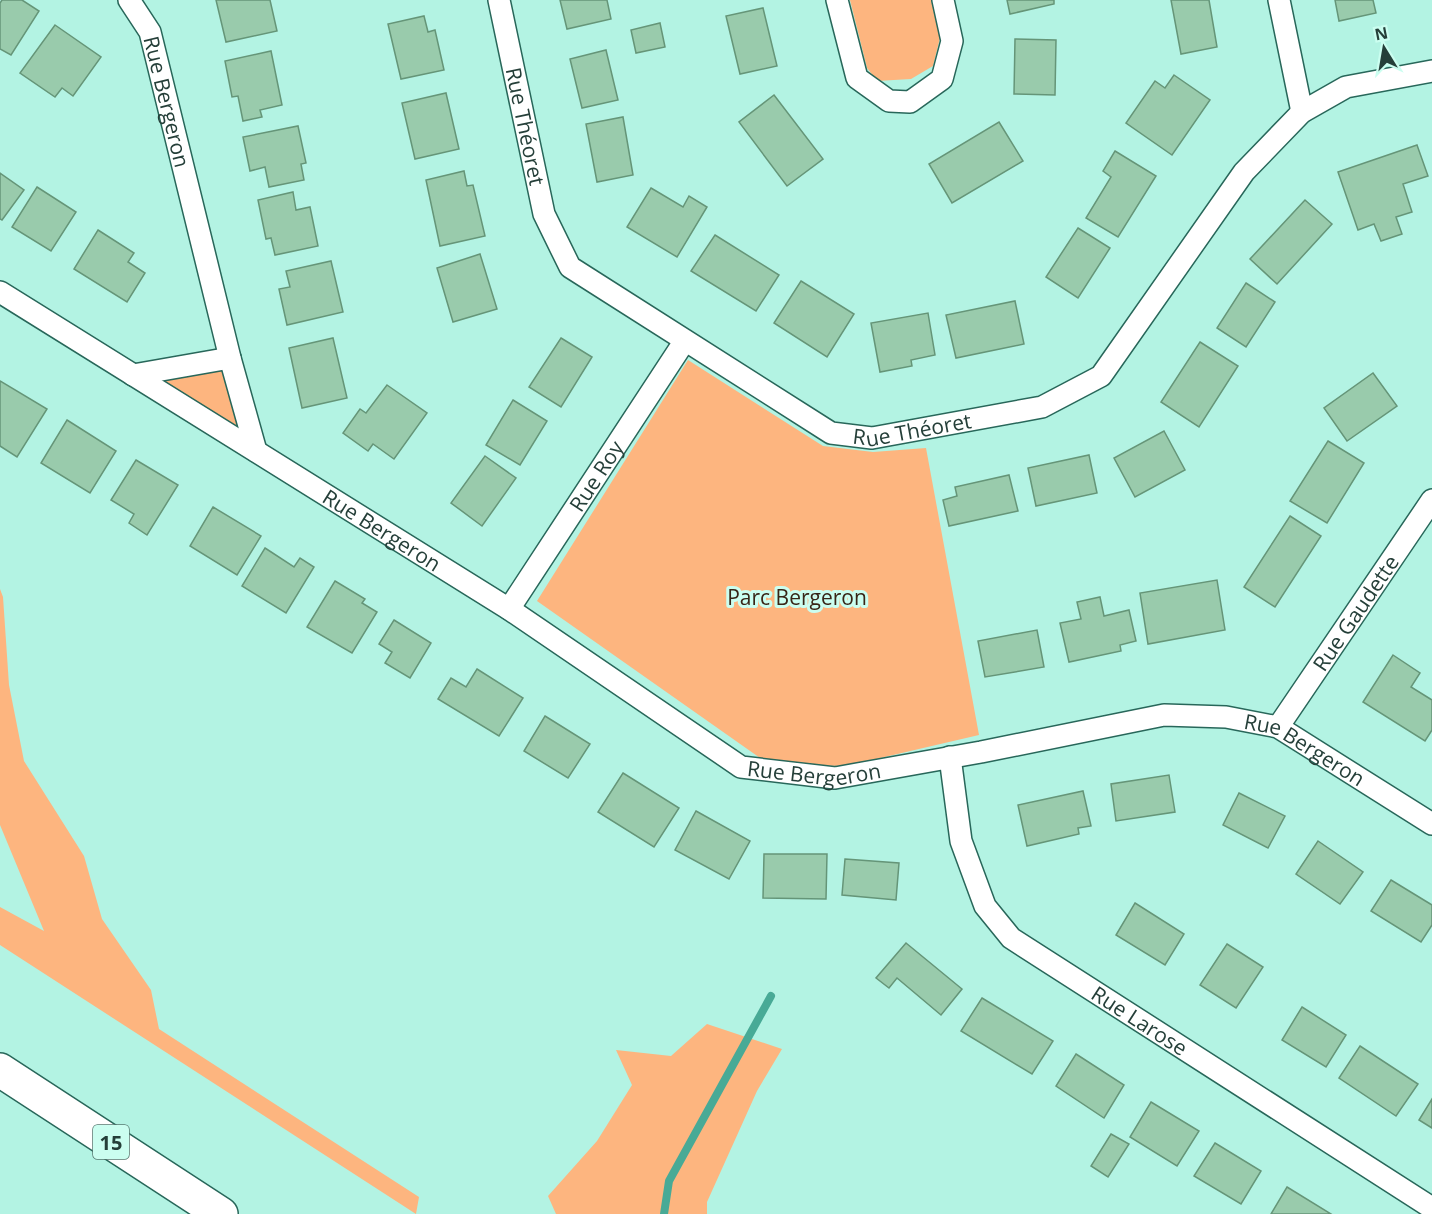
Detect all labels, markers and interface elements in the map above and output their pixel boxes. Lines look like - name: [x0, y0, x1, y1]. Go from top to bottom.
- north arrow: [1354, 18, 1414, 78]
- text: N: [1373, 21, 1390, 45]
- street label: Rue Bergeron: [137, 33, 197, 170]
- street label: Rue Théoret: [500, 65, 552, 188]
- street label: Rue Théoret: [851, 406, 974, 453]
- street label: Rue Roy: [563, 435, 630, 517]
- street label: Rue Bergeron: [318, 482, 446, 577]
- street label: Rue Gaudette: [1306, 549, 1405, 676]
- park label: Parc Bergeron: [727, 583, 867, 611]
- street label: Rue Bergeron: [1242, 707, 1370, 792]
- street label: Rue Bergeron: [746, 754, 883, 792]
- street label: Rue Larose: [1086, 979, 1193, 1062]
- road number: 15: [93, 1125, 129, 1159]

